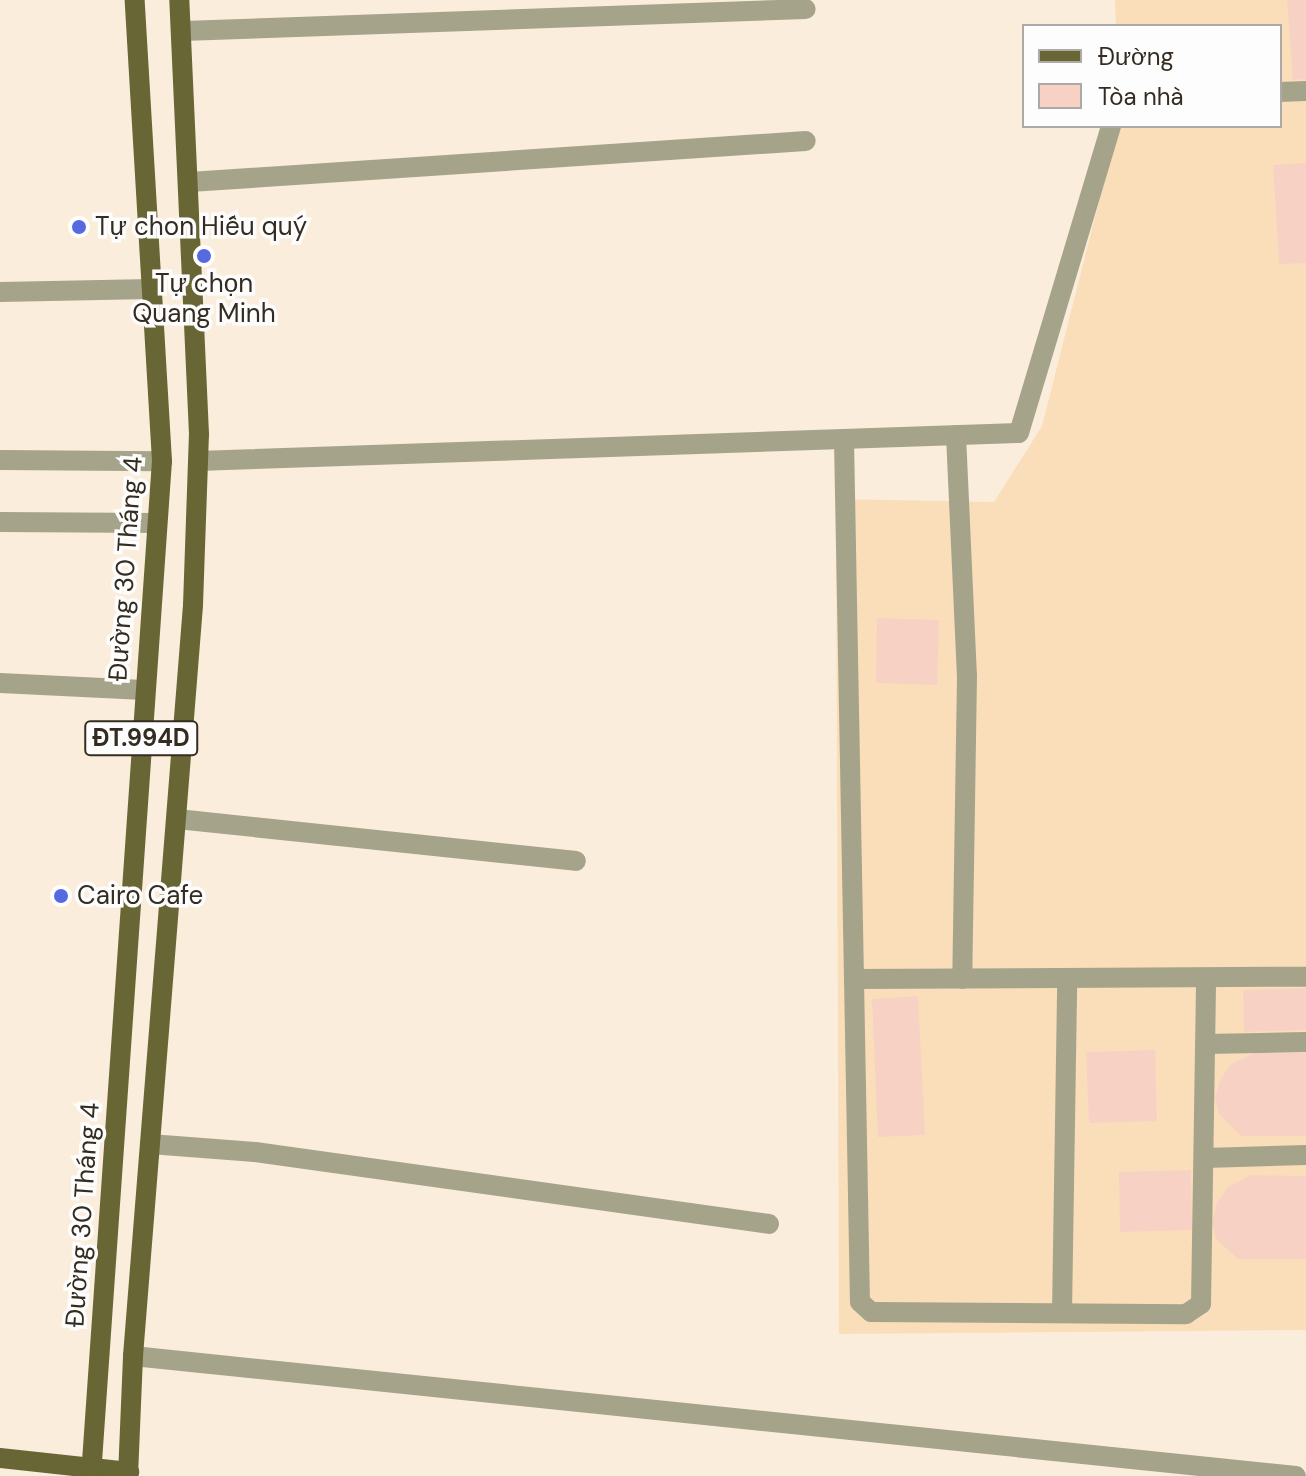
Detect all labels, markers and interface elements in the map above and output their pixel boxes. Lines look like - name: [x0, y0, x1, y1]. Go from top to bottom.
- legend: [1022, 24, 1282, 128]
- text: Đường: [1098, 41, 1174, 72]
- text: Tòa nhà: [1098, 81, 1184, 112]
- place label: Tự chon Hiếu quý: [95, 211, 307, 243]
- marker: Tự chon Hiếu quý: [70, 218, 88, 236]
- marker: Tự chọn Quang Minh: [195, 247, 213, 265]
- place label: Tự chọn Quang Minh: [132, 268, 276, 330]
- street label: Đường 30 Tháng 4: [103, 456, 149, 682]
- road number: ĐT.994D: [83, 718, 199, 758]
- place label: Cairo Cafe: [77, 880, 203, 912]
- marker: Cairo Cafe: [52, 887, 70, 905]
- street label: Đường 30 Tháng 4: [60, 1102, 106, 1328]

